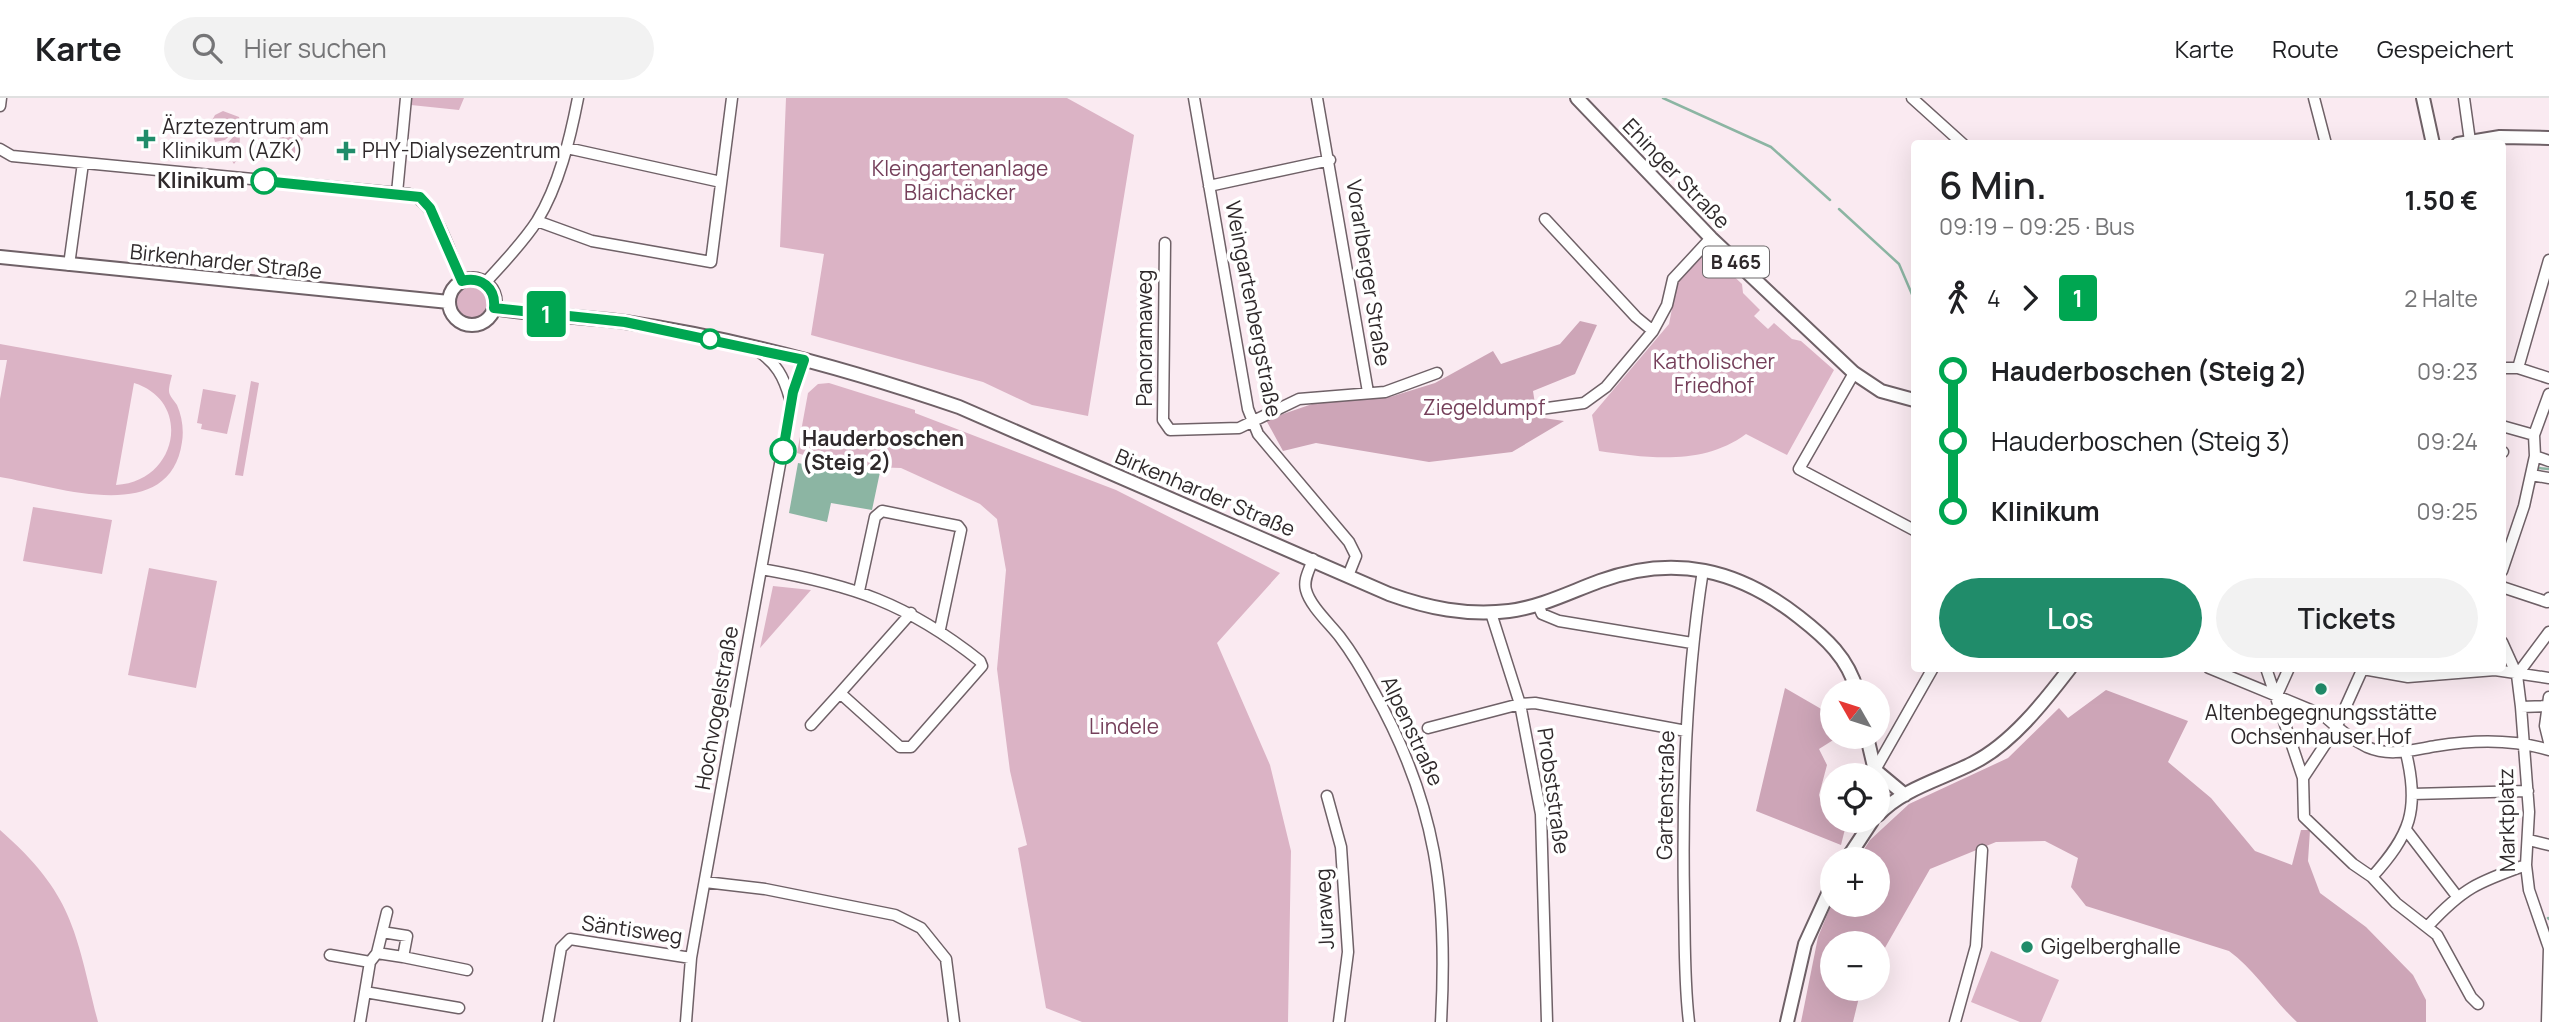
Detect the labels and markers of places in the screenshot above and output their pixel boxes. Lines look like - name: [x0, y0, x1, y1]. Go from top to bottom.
- place label: Ärztezentrum am Klinikum (AZK): [162, 112, 329, 164]
- marker: Ärztezentrum am Klinikum (AZK): [136, 129, 156, 149]
- place label: PHY-Dialysezentrum: [362, 136, 560, 164]
- marker: PHY-Dialysezentrum: [336, 141, 356, 161]
- place label: Klinikum: [157, 166, 245, 194]
- marker: Klinikum: [251, 168, 277, 194]
- unlabelled marker: [700, 329, 720, 349]
- place label: Hauderboschen (Steig 2): [802, 424, 964, 476]
- marker: Hauderboschen (Steig 2): [770, 438, 796, 464]
- marker: Altenbegegnungsstätte Ochsenhauser Hof: [2313, 681, 2329, 697]
- place label: Altenbegegnungsstätte Ochsenhauser Hof: [2205, 698, 2437, 750]
- place label: Gigelberghalle: [2041, 932, 2181, 960]
- marker: Gigelberghalle: [2019, 939, 2035, 955]

